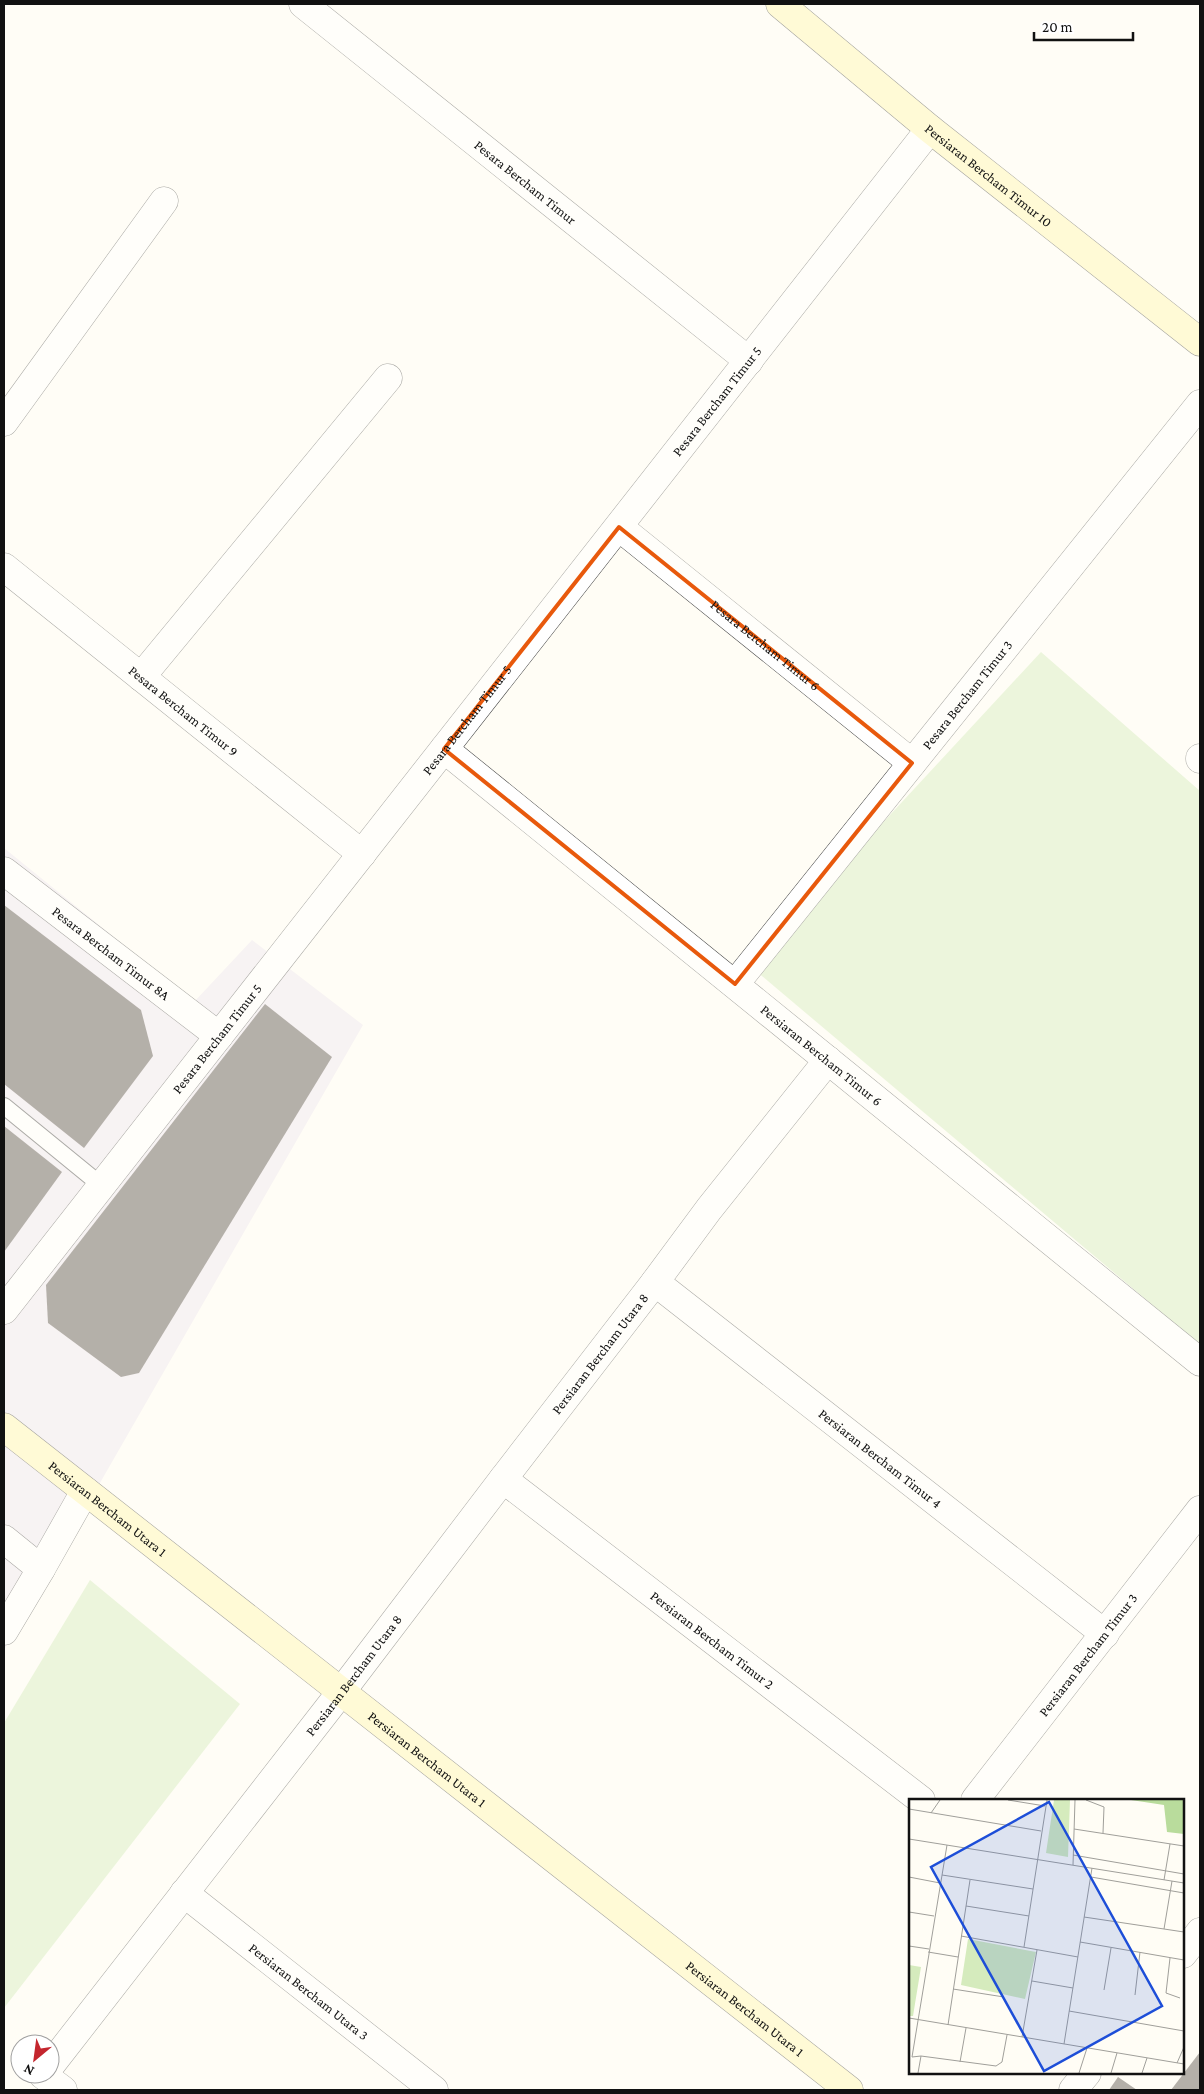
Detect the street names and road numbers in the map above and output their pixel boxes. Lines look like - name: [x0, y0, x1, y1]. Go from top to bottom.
- street label: Persiaran Bercham Timur 10: [922, 120, 1055, 230]
- street label: Pesara Bercham Timur: [471, 137, 580, 228]
- street label: Pesara Bercham Timur 5: [669, 343, 765, 459]
- street label: Pesara Bercham Timur 6: [708, 596, 823, 694]
- street label: Pesara Bercham Timur 3: [919, 637, 1016, 752]
- street label: Pesara Bercham Timur 9: [126, 662, 241, 760]
- street label: Pesara Bercham Timur 5: [419, 662, 515, 778]
- street label: Pesara Bercham Timur 8A: [49, 903, 173, 1003]
- street label: Pesara Bercham Timur 5: [169, 980, 265, 1097]
- street label: Persiaran Bercham Timur 6: [758, 1001, 885, 1109]
- street label: Persiaran Bercham Utara 8: [548, 1290, 651, 1417]
- street label: Persiaran Bercham Timur 4: [816, 1405, 945, 1511]
- street label: Persiaran Bercham Utara 1: [46, 1457, 170, 1560]
- street label: Persiaran Bercham Timur 2: [648, 1587, 777, 1692]
- street label: Persiaran Bercham Timur 3: [1035, 1590, 1140, 1719]
- street label: Persiaran Bercham Utara 8: [302, 1611, 405, 1739]
- street label: Persiaran Bercham Utara 1: [365, 1708, 490, 1811]
- street label: Persiaran Bercham Utara 3: [246, 1939, 372, 2043]
- street label: Persiaran Bercham Utara 1: [683, 1957, 808, 2060]

